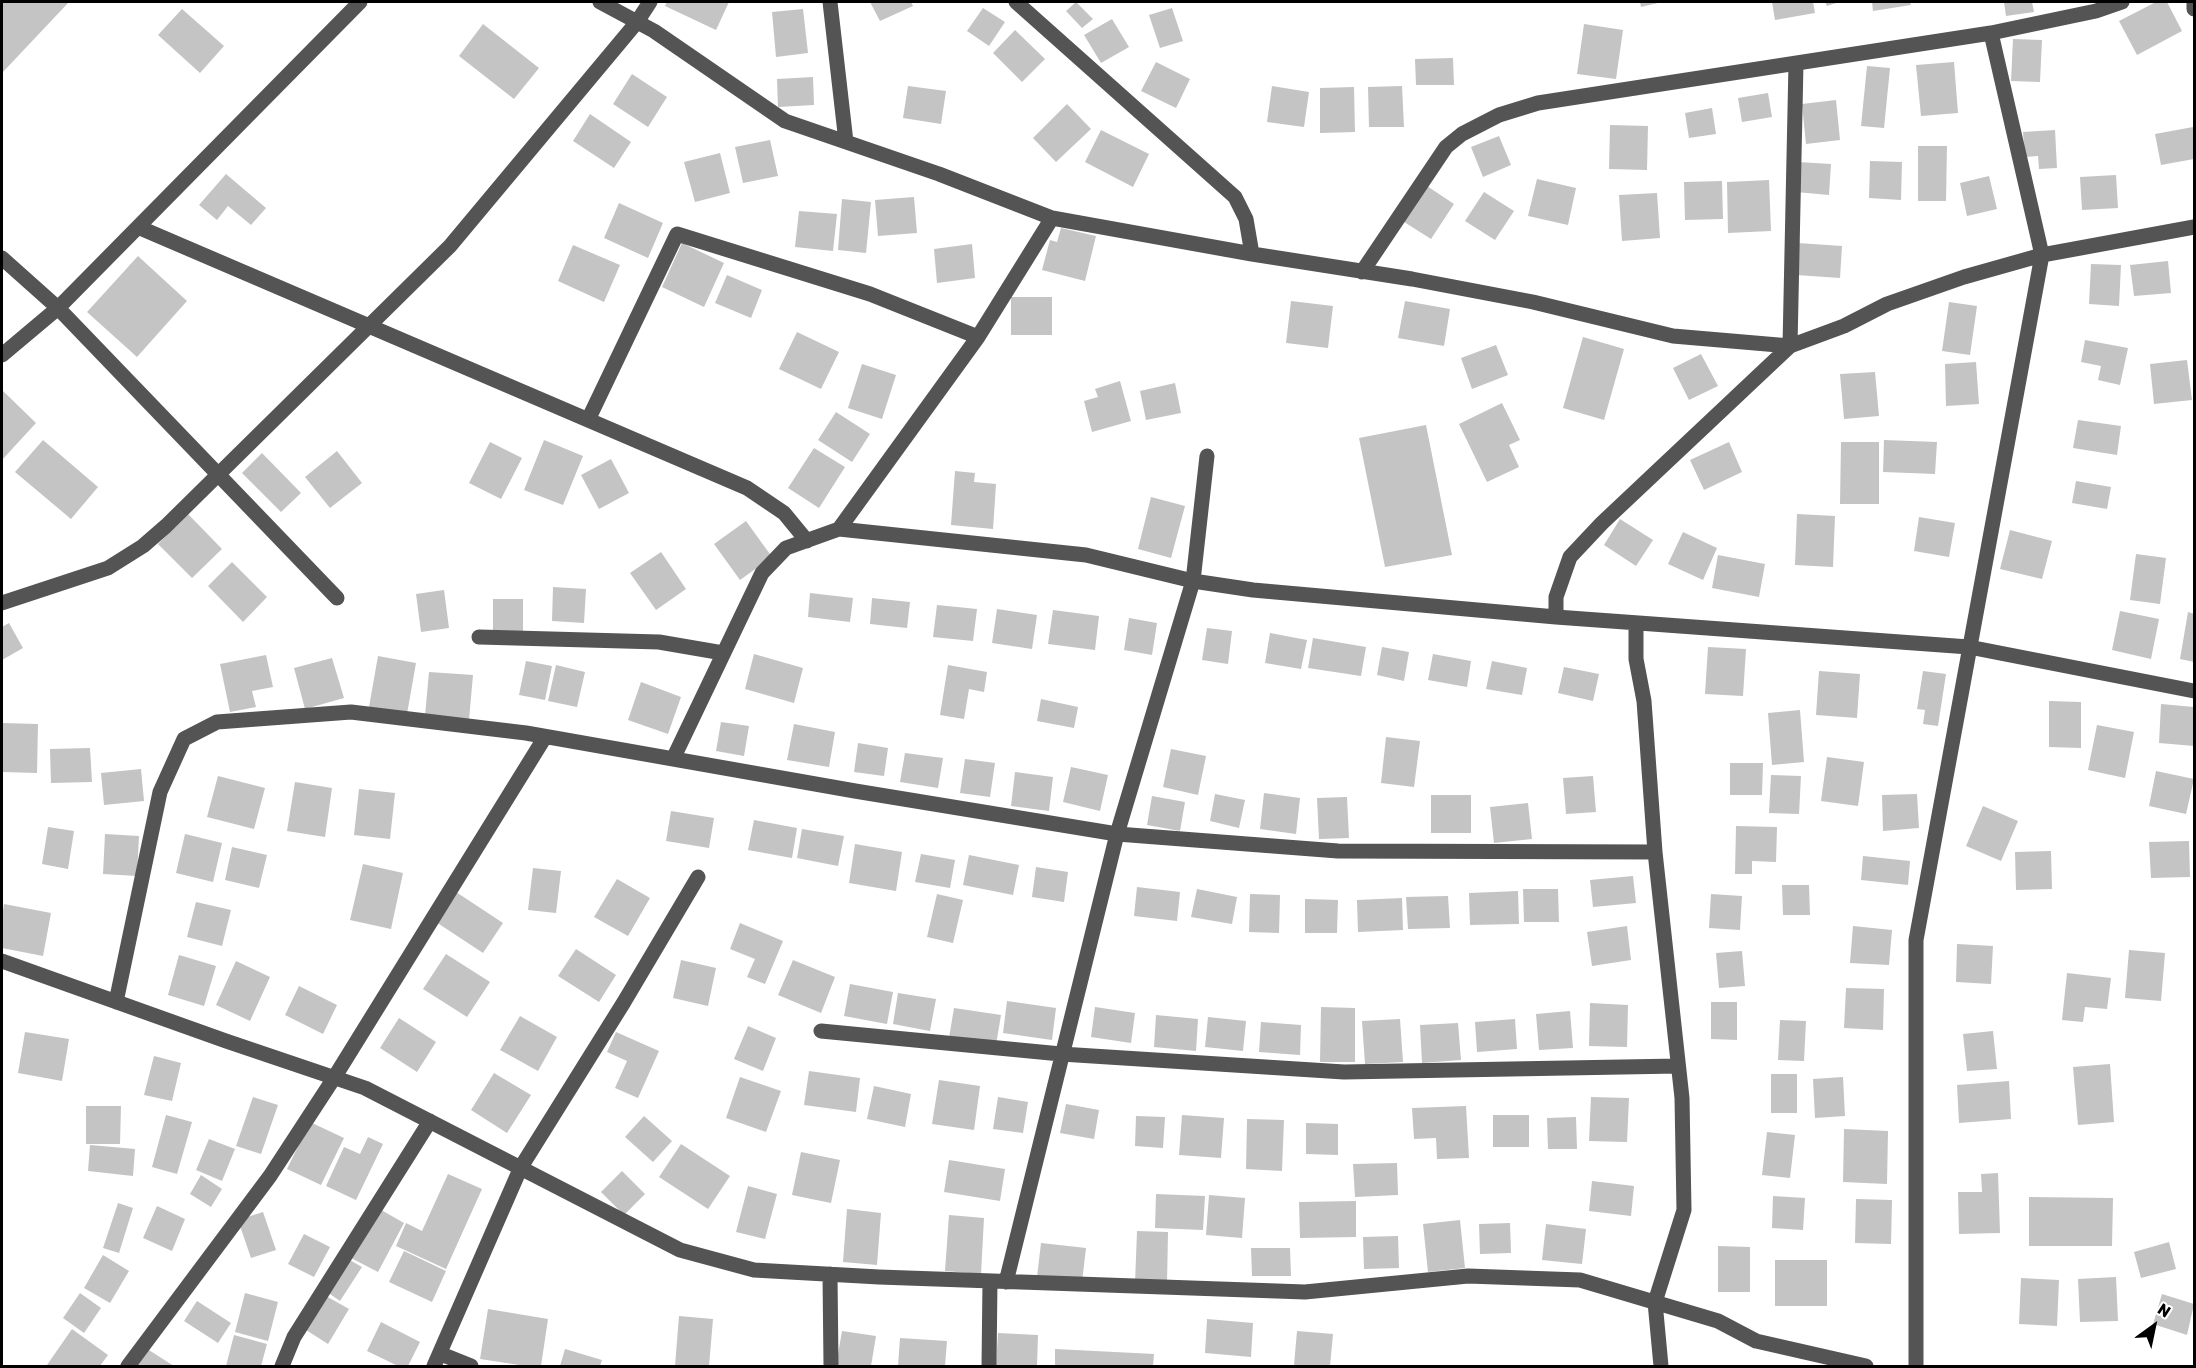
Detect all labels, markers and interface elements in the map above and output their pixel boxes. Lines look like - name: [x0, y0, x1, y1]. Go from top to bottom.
- north arrow: [2124, 1296, 2184, 1356]
- text: N: [2154, 1299, 2174, 1322]

